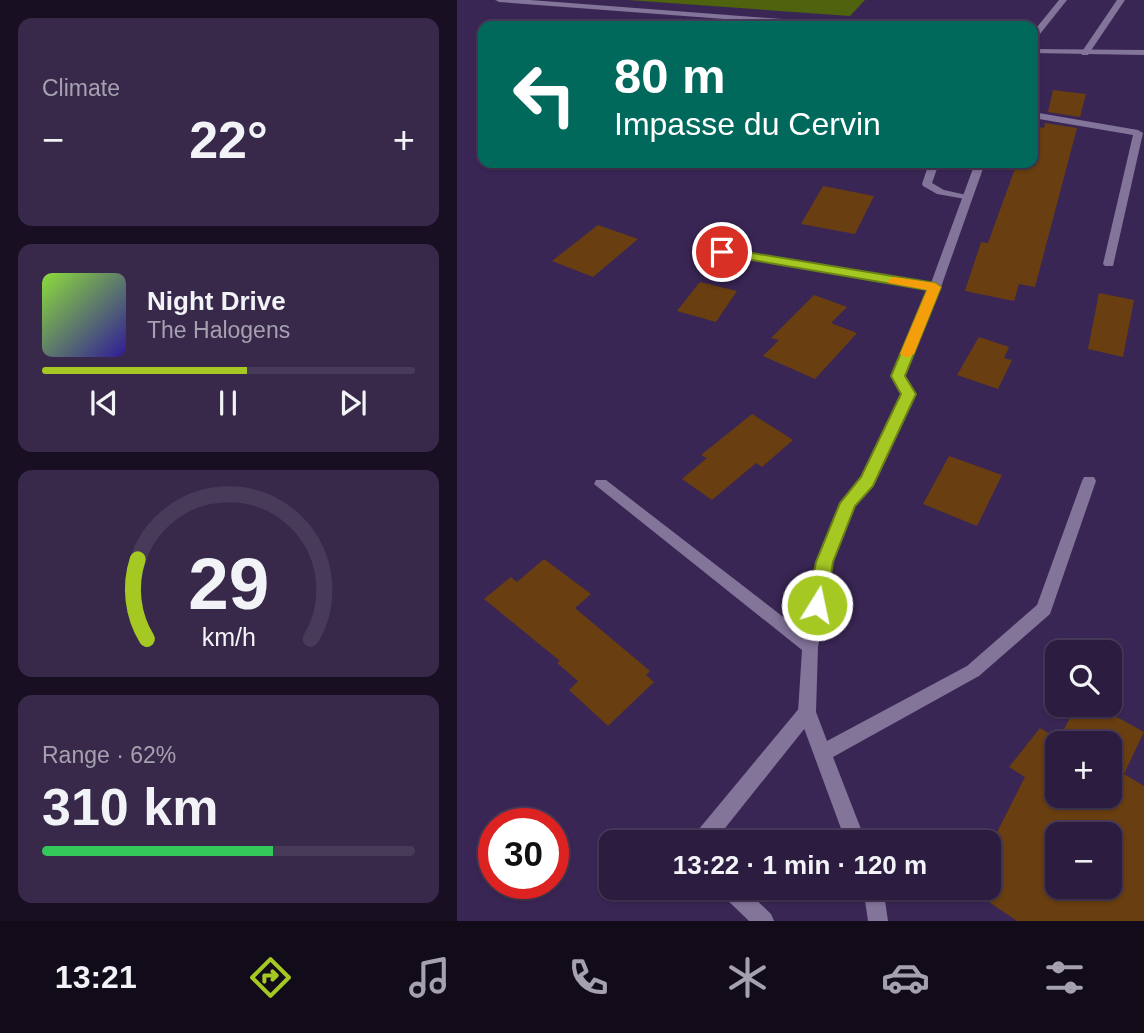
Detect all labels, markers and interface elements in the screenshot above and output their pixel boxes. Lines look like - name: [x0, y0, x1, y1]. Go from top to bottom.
- icon: left: [499, 49, 590, 140]
- text: 80 m: [614, 49, 726, 103]
- text: Climate: [42, 75, 120, 101]
- text: Impasse du Cervin: [614, 106, 881, 142]
- text: 22°: [189, 111, 268, 169]
- text: −: [42, 119, 64, 161]
- text: +: [393, 119, 415, 161]
- pin: [692, 222, 752, 282]
- icon: arrive: [703, 233, 741, 271]
- text: Night Drive: [147, 286, 286, 316]
- text: The Halogens: [147, 317, 290, 343]
- icon: previous: [85, 384, 123, 422]
- icon: pause: [209, 384, 247, 422]
- icon: next: [334, 384, 372, 422]
- text: 29: [188, 544, 269, 625]
- position arrow: [780, 568, 854, 642]
- text: km/h: [201, 623, 256, 651]
- map controls: [1045, 640, 1122, 899]
- button: search: [1045, 640, 1122, 717]
- button: +: [1045, 731, 1122, 808]
- text: Range · 62%: [42, 742, 176, 768]
- text: 310 km: [42, 778, 218, 836]
- speed limit sign: 30: [478, 808, 569, 899]
- button: −: [1045, 822, 1122, 899]
- text: 13:22 · 1 min · 120 m: [673, 850, 927, 880]
- icon: directions: [246, 953, 295, 1002]
- icon: music: [405, 953, 454, 1002]
- icon: phone: [564, 953, 613, 1002]
- icon: climate: [723, 953, 772, 1002]
- icon: car: [881, 953, 930, 1002]
- icon: filters: [1040, 953, 1089, 1002]
- text: 13:21: [55, 959, 137, 995]

